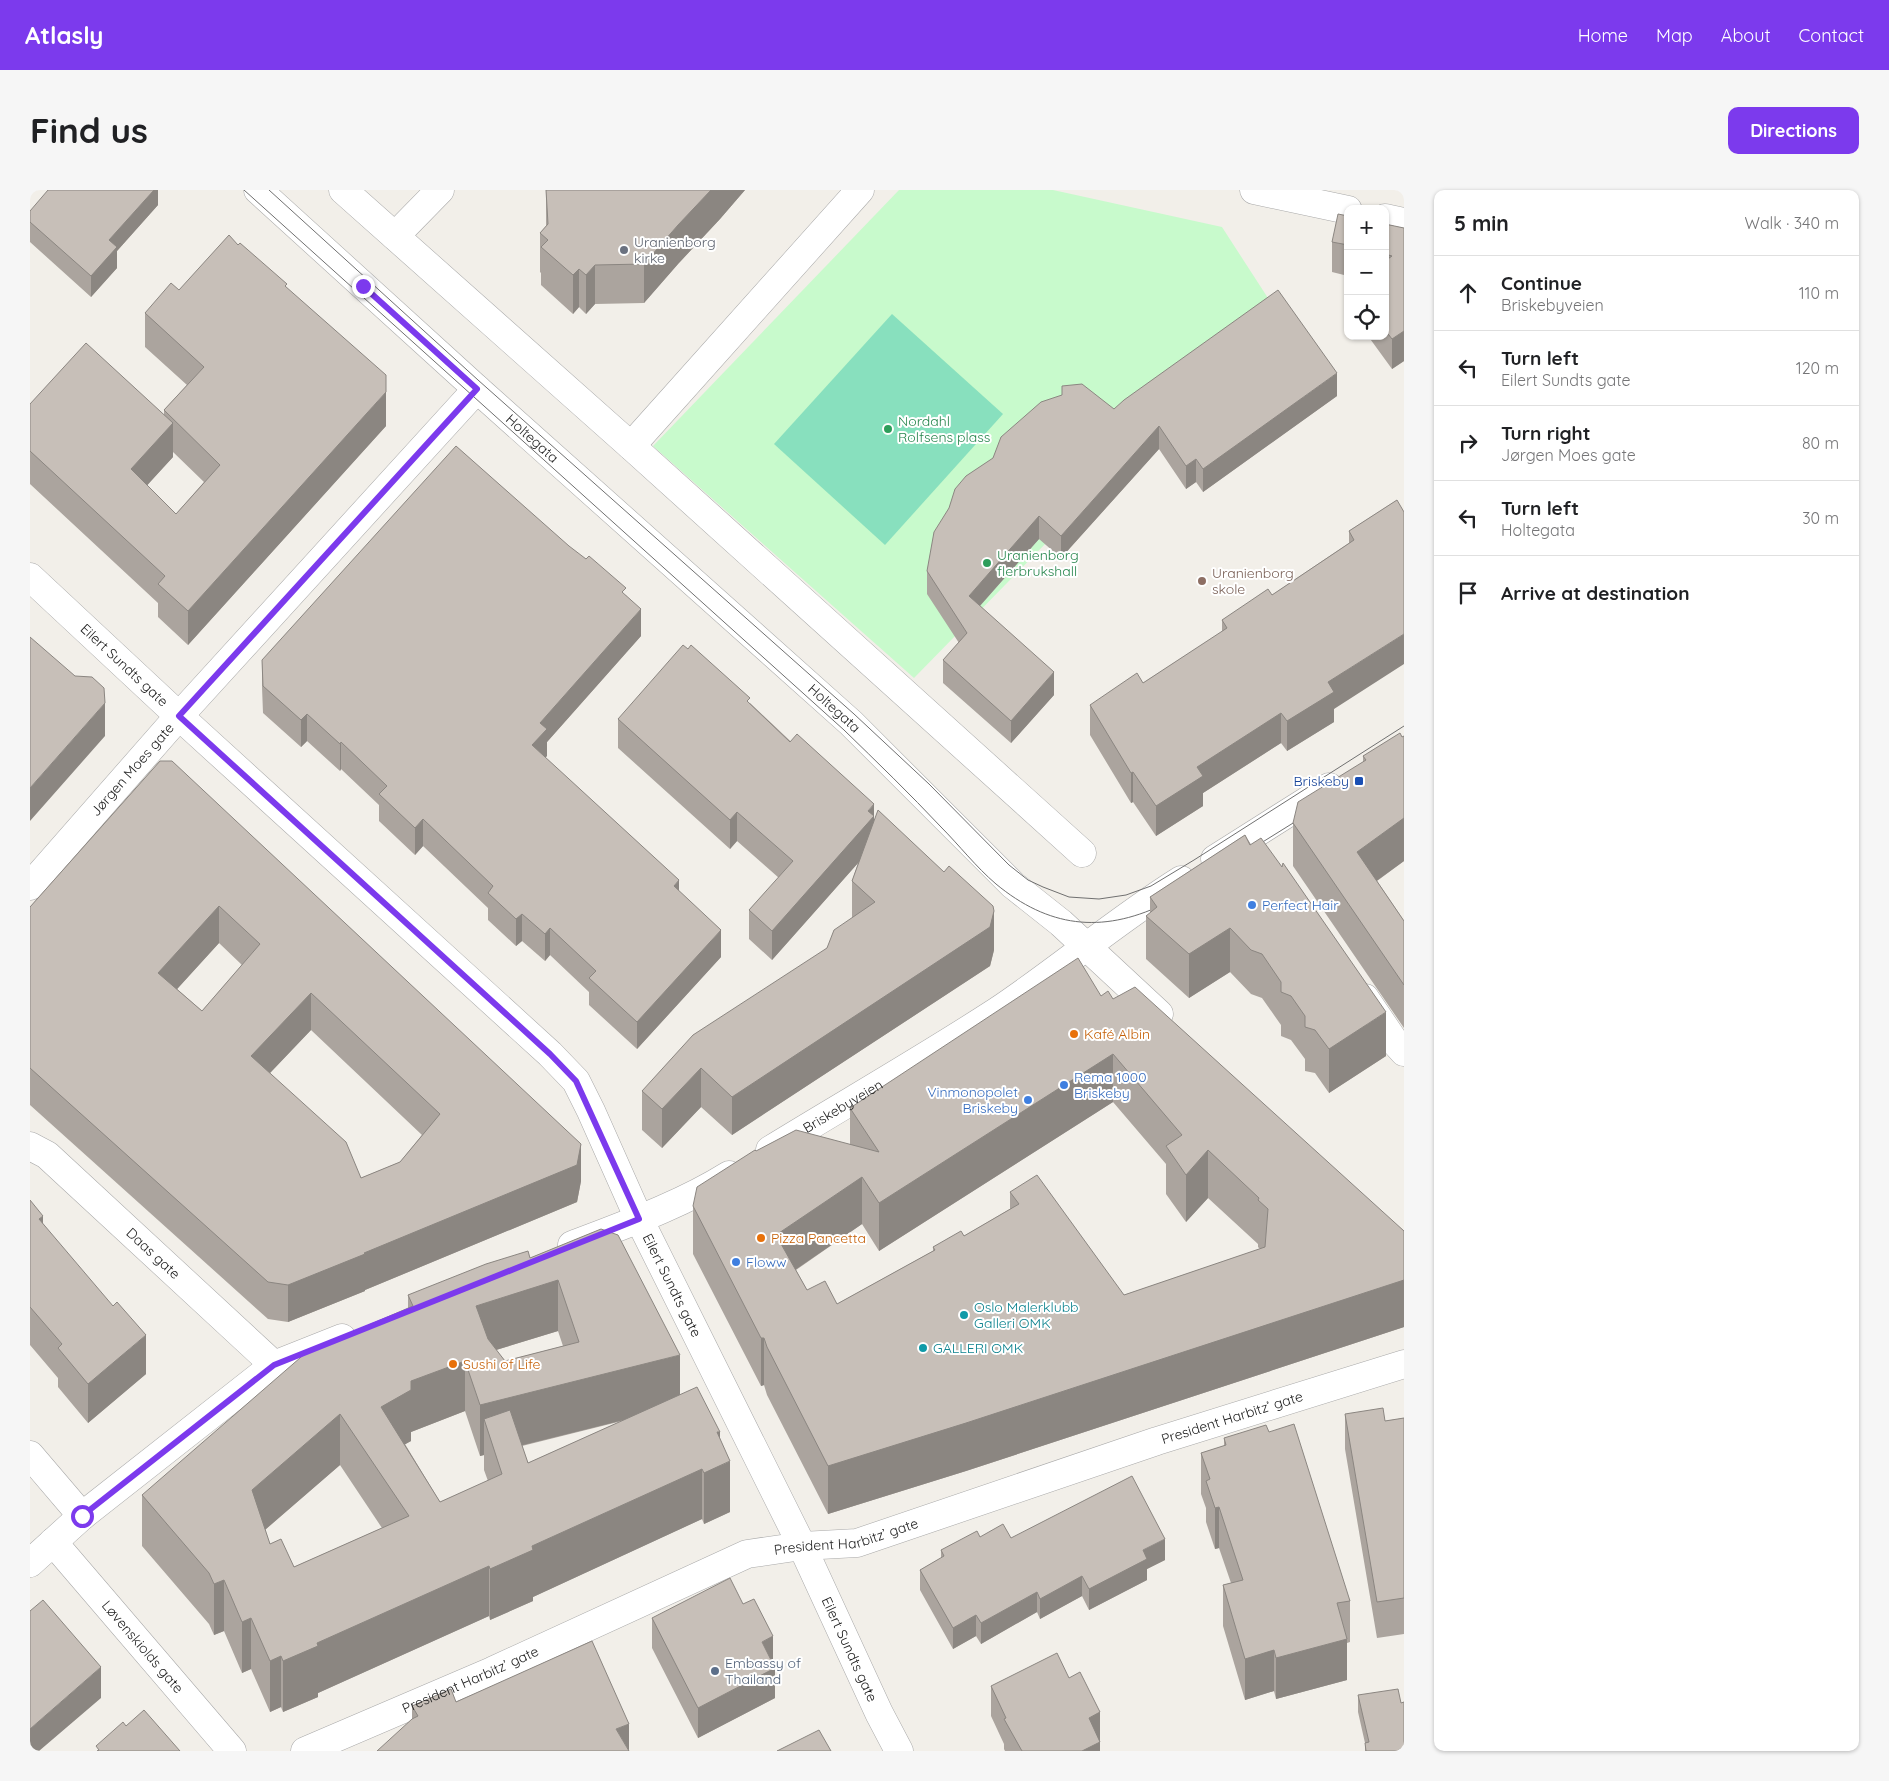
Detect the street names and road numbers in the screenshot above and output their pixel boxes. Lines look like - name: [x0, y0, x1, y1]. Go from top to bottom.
- street label: Holtegata: [502, 410, 562, 467]
- street label: Eilert Sundts gate: [77, 620, 172, 710]
- street label: Holtegata: [804, 680, 864, 736]
- street label: Jørgen Moes gate: [86, 719, 178, 820]
- street label: Briskebyveien: [800, 1075, 886, 1137]
- street label: Daas gate: [122, 1224, 184, 1283]
- street label: Eilert Sundts gate: [639, 1231, 705, 1340]
- street label: President Harbitz’ gate: [1159, 1387, 1305, 1448]
- street label: President Harbitz’ gate: [773, 1514, 921, 1559]
- street label: Eilert Sundts gate: [818, 1594, 882, 1705]
- street label: Løvenskiolds gate: [98, 1597, 188, 1697]
- street label: President Harbitz’ gate: [399, 1642, 541, 1717]

